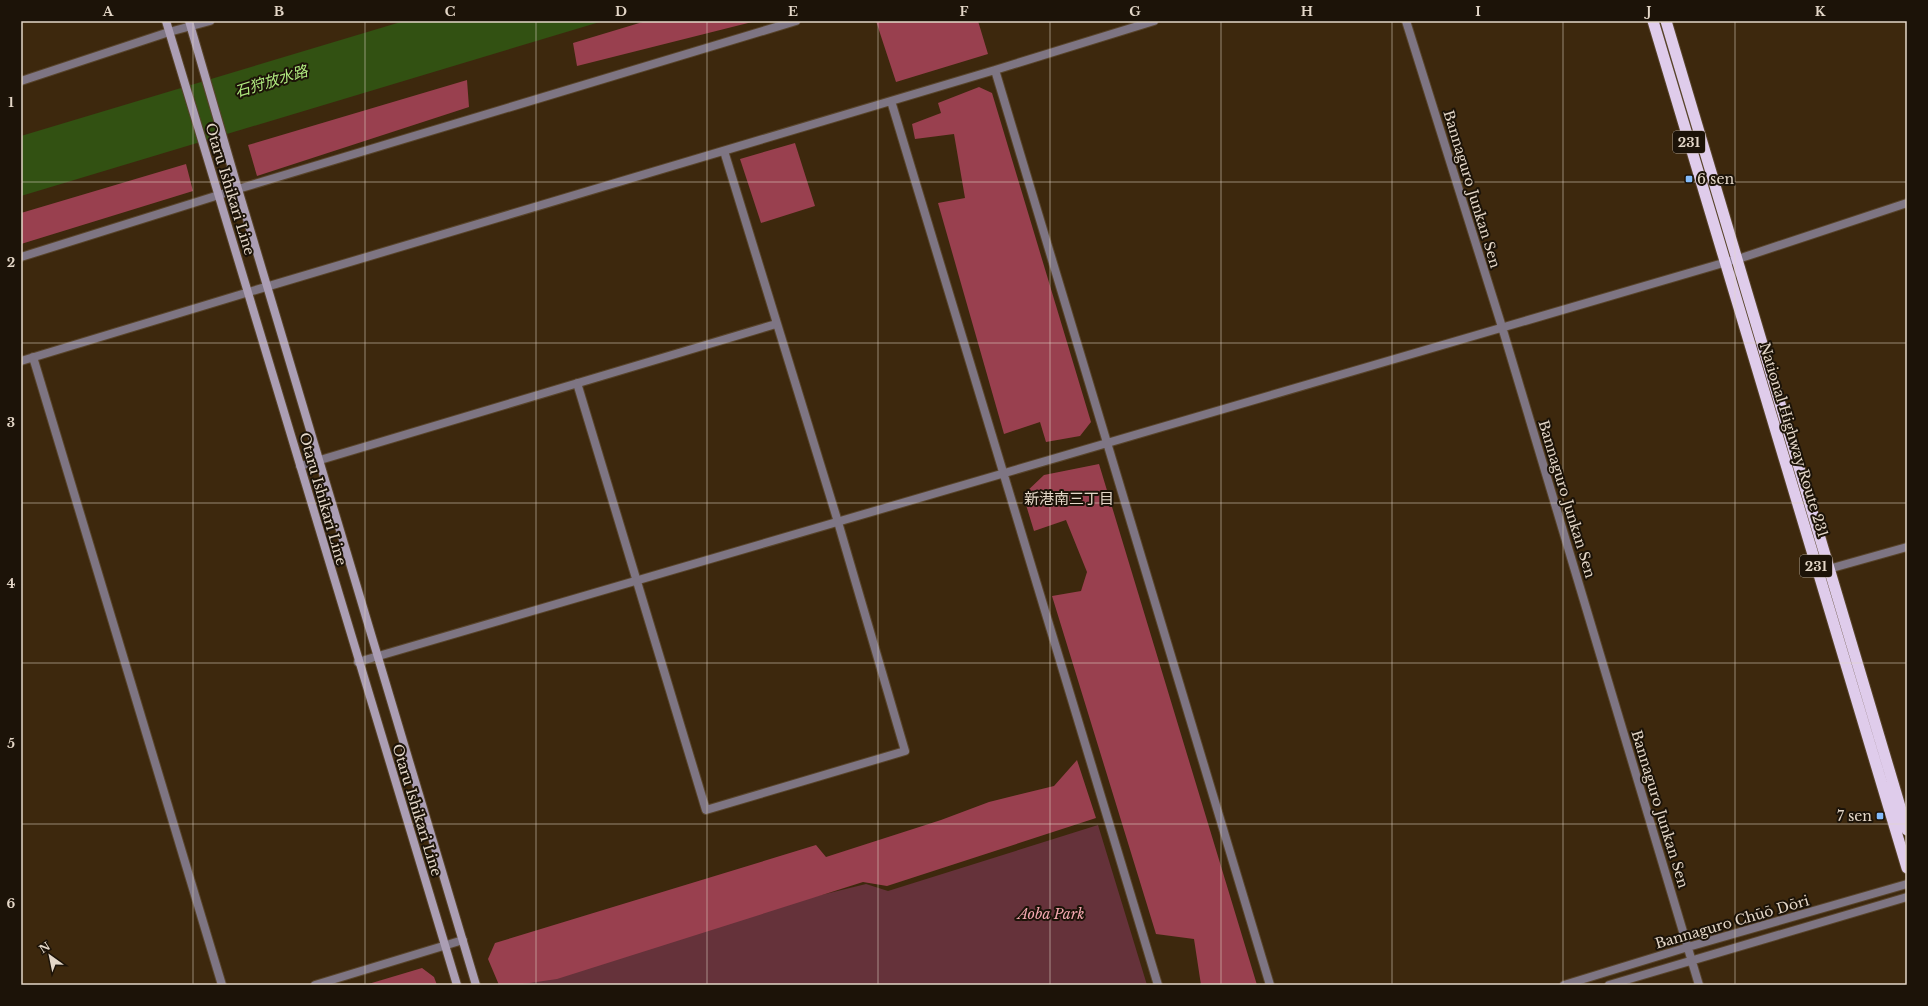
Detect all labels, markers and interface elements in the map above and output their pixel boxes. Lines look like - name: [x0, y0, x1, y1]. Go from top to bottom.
- text: A: [102, 3, 114, 20]
- text: B: [274, 3, 284, 20]
- text: C: [445, 3, 456, 20]
- text: D: [615, 3, 627, 20]
- text: E: [788, 3, 798, 20]
- text: F: [960, 3, 969, 20]
- text: G: [1129, 3, 1141, 20]
- text: H: [1301, 3, 1313, 20]
- text: I: [1475, 3, 1481, 20]
- text: J: [1643, 3, 1652, 20]
- text: K: [1815, 3, 1826, 20]
- water label: 石狩放水路: [232, 60, 312, 101]
- text: 1: [8, 94, 14, 111]
- street label: Bannaguro Junkan Sen: [1439, 108, 1505, 270]
- street label: Otaru Ishikari Line: [201, 121, 259, 257]
- road number: 231: [1673, 131, 1705, 153]
- place label: 6 sen: [1697, 170, 1734, 188]
- marker: 6 sen: [1684, 174, 1694, 184]
- text: 2: [7, 254, 15, 271]
- street label: National Highway Route 231: [1756, 341, 1832, 539]
- text: 3: [7, 414, 15, 431]
- street label: Bannaguro Junkan Sen: [1534, 418, 1600, 580]
- street label: Otaru Ishikari Line: [295, 431, 351, 567]
- district label: 新港南三丁目: [1024, 489, 1114, 508]
- road number: 231: [1800, 555, 1832, 577]
- text: 4: [7, 575, 16, 592]
- street label: Bannaguro Junkan Sen: [1627, 728, 1693, 890]
- text: 5: [7, 735, 15, 752]
- street label: Otaru Ishikari Line: [388, 742, 446, 878]
- place label: 7 sen: [1837, 807, 1872, 825]
- marker: 7 sen: [1875, 811, 1885, 821]
- street label: Bannaguro Chūō Dōri: [1653, 891, 1811, 953]
- text: 6: [7, 895, 16, 912]
- park label: Aoba Park: [1016, 905, 1084, 923]
- north arrow: [30, 936, 70, 976]
- text: N: [36, 939, 53, 956]

